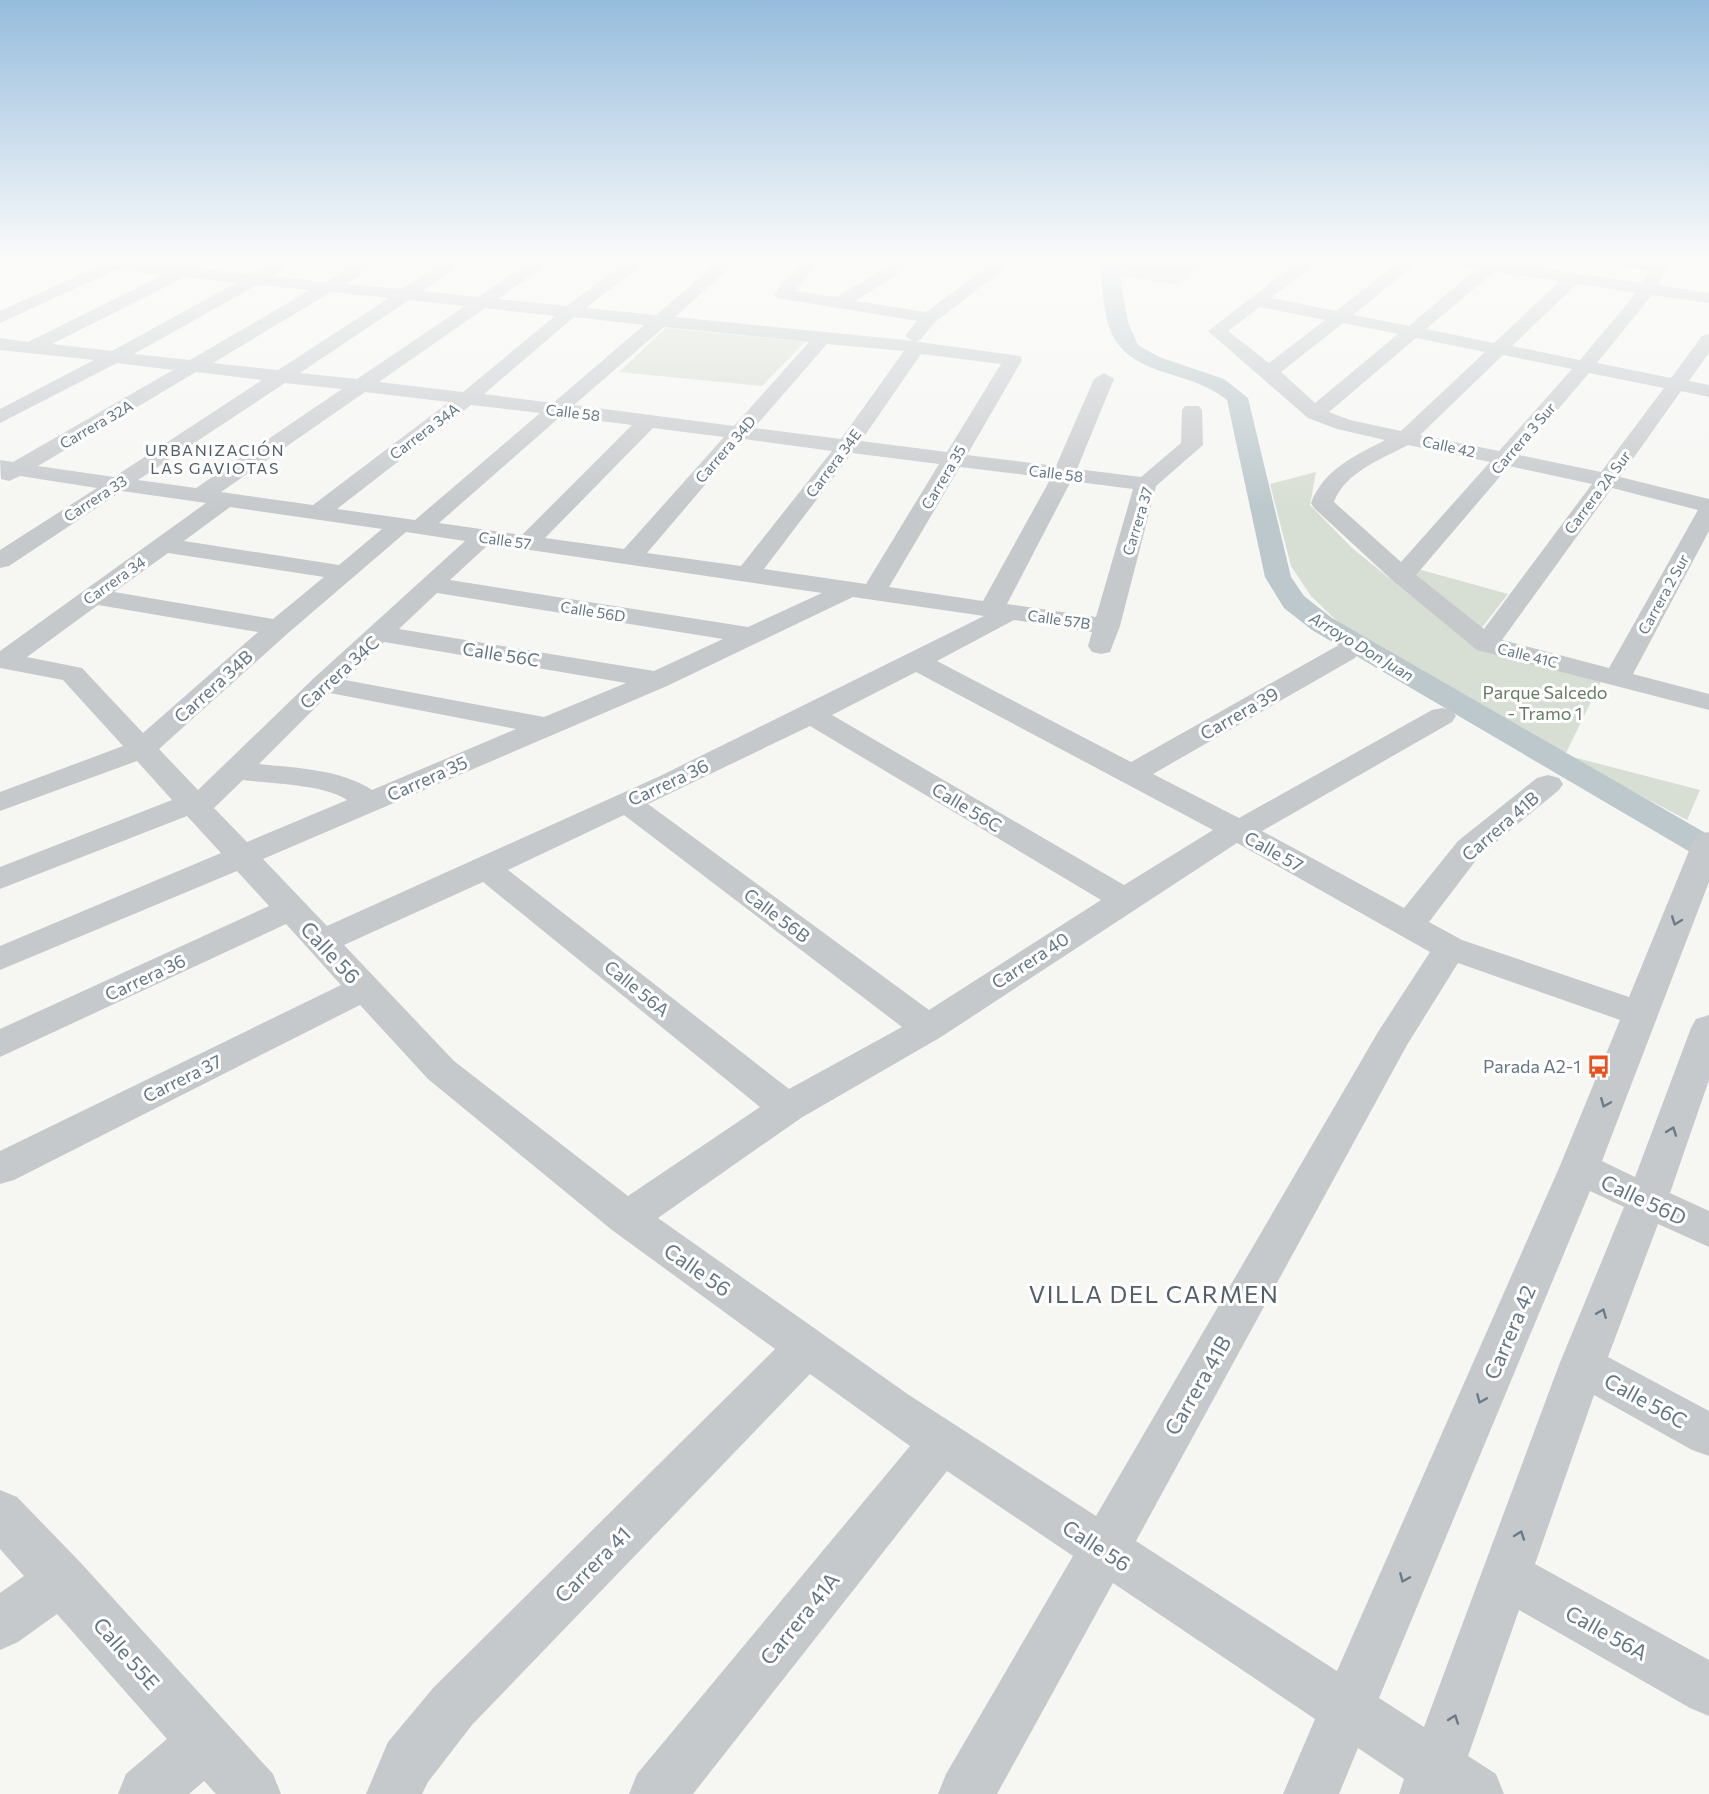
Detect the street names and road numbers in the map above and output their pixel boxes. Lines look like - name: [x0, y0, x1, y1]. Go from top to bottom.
- street label: Carrera 32A: [56, 396, 136, 452]
- street label: Carrera 34A: [386, 399, 462, 463]
- street label: Carrera 3 Sur: [1487, 399, 1559, 477]
- street label: Calle 58: [545, 400, 601, 424]
- street label: Carrera 34D: [691, 412, 759, 486]
- street label: Carrera 34E: [802, 425, 865, 501]
- street label: Calle 42: [1421, 432, 1477, 460]
- street label: Carrera 35: [917, 442, 969, 512]
- street label: Carrera 2A Sur: [1560, 447, 1634, 537]
- street label: Calle 58: [1028, 461, 1084, 485]
- street label: Carrera 33: [60, 471, 130, 525]
- street label: Carrera 37: [1118, 484, 1156, 557]
- street label: Calle 57: [477, 527, 533, 553]
- street label: Carrera 2 Sur: [1634, 551, 1692, 637]
- street label: Carrera 34: [79, 552, 149, 608]
- street label: Calle 56D: [559, 597, 627, 625]
- street label: Calle 57B: [1027, 606, 1092, 632]
- street label: Carrera 34C: [295, 631, 383, 713]
- street label: Calle 56C: [461, 637, 541, 671]
- street label: Calle 41C: [1496, 639, 1560, 671]
- street label: Carrera 34B: [169, 645, 257, 727]
- street label: Carrera 39: [1196, 682, 1282, 744]
- street label: Carrera 35: [383, 751, 471, 805]
- street label: Carrera 36: [624, 754, 712, 810]
- street label: Calle 56C: [928, 778, 1006, 836]
- street label: Carrera 41B: [1457, 787, 1543, 865]
- street label: Calle 57: [1241, 826, 1307, 876]
- street label: Calle 56B: [740, 883, 814, 947]
- street label: Calle 56: [296, 916, 366, 988]
- street label: Carrera 40: [987, 927, 1073, 993]
- street label: Carrera 36: [101, 949, 189, 1005]
- street label: Calle 56A: [600, 955, 674, 1021]
- street label: Carrera 37: [139, 1050, 225, 1106]
- street label: Calle 56D: [1597, 1168, 1691, 1230]
- street label: Calle 56: [660, 1237, 736, 1301]
- street label: Carrera 42: [1478, 1281, 1540, 1383]
- street label: Carrera 41B: [1159, 1331, 1235, 1439]
- street label: Calle 56C: [1600, 1367, 1692, 1433]
- street label: Calle 56: [1058, 1514, 1136, 1576]
- street label: Carrera 41: [549, 1521, 635, 1607]
- street label: Carrera 41A: [754, 1567, 844, 1669]
- street label: Calle 56A: [1562, 1599, 1652, 1665]
- street label: Calle 55E: [89, 1612, 165, 1694]

